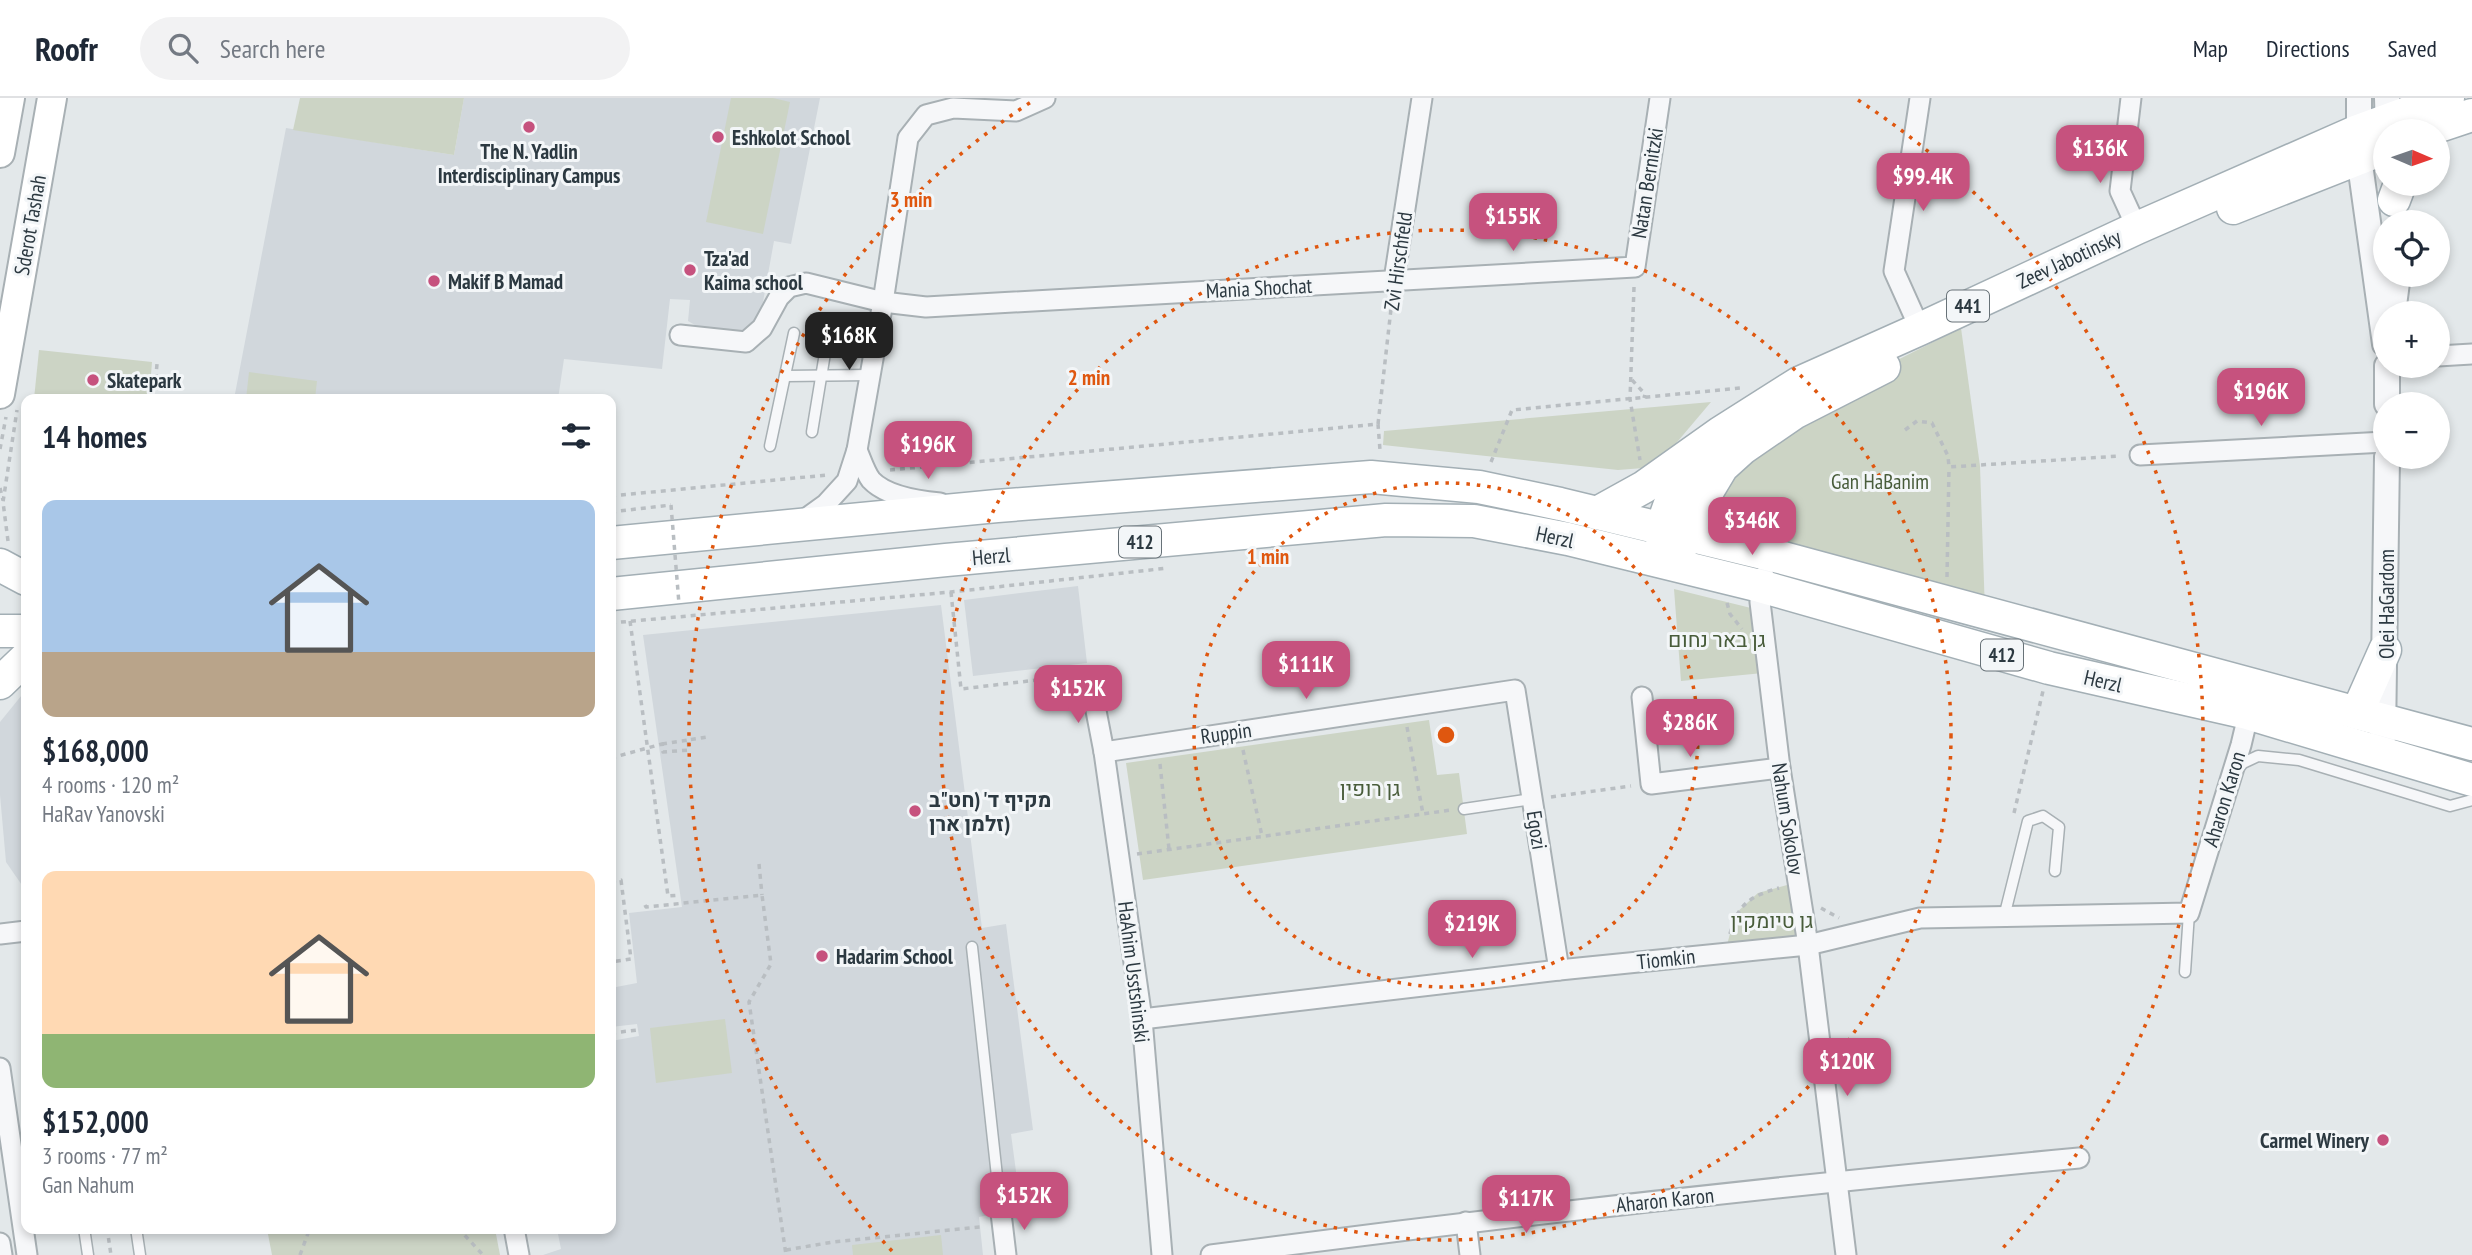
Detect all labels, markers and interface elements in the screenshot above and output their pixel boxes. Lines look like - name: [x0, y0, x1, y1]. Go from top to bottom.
- search box: [140, 17, 630, 80]
- text: Roofr: [35, 27, 98, 70]
- icon: search: [164, 29, 202, 67]
- text: Search here: [220, 32, 325, 65]
- text: Map: [2193, 33, 2228, 64]
- text: Directions: [2266, 33, 2350, 64]
- text: Saved: [2388, 33, 2437, 64]
- marker: The N. Yadlin Interdisciplinary Campus: [521, 119, 537, 135]
- north arrow: [2373, 119, 2450, 196]
- map controls: [2373, 119, 2450, 469]
- place label: Eshkolot School: [732, 124, 851, 151]
- street label: Natan Bernitzki: [1625, 126, 1669, 240]
- pin: $136K: [2051, 126, 2149, 185]
- marker: Eshkolot School: [710, 129, 726, 145]
- text: $136K: [2072, 133, 2128, 162]
- place label: The N. Yadlin Interdisciplinary Campus: [438, 138, 620, 189]
- pin: $99.4K: [1866, 153, 1980, 213]
- text: $99.4K: [1893, 161, 1953, 190]
- street label: Sderot Tashah: [8, 173, 52, 277]
- text: 3 min: [890, 186, 932, 213]
- pin: $155K: [1464, 194, 1562, 253]
- text: $155K: [1485, 201, 1541, 230]
- street label: Zvi Hirschfeld: [1378, 210, 1418, 312]
- button: locate: [2373, 210, 2450, 287]
- street label: Zeev Jabotinsky: [2013, 223, 2125, 295]
- place label: Tza'ad Kaima school: [704, 245, 804, 296]
- marker: Tza'ad Kaima school: [682, 262, 698, 278]
- place label: Makif B Mamad: [448, 268, 563, 295]
- street label: Mania Shochat: [1205, 272, 1313, 304]
- marker: Makif B Mamad: [426, 273, 442, 289]
- road number: 441: [1947, 290, 1989, 322]
- button: +: [2373, 301, 2450, 378]
- pin: $168K: [800, 313, 898, 372]
- text: $168K: [821, 320, 877, 349]
- text: 2 min: [1068, 364, 1110, 391]
- place label: Skatepark: [107, 367, 182, 394]
- pin: $196K: [2212, 368, 2310, 428]
- marker: Skatepark: [85, 372, 101, 388]
- text: $196K: [2233, 376, 2289, 405]
- button: −: [2373, 392, 2450, 469]
- text: 14 homes: [42, 417, 147, 456]
- icon: filters: [557, 417, 595, 455]
- pin: $196K: [879, 422, 977, 481]
- text: $196K: [900, 429, 956, 458]
- park label: Gan HaBanim: [1831, 468, 1929, 495]
- pin: $346K: [1703, 498, 1801, 557]
- text: $346K: [1724, 505, 1780, 534]
- street label: Herzl: [1534, 520, 1577, 554]
- road number: 412: [1119, 526, 1161, 558]
- street label: Herzl: [971, 541, 1011, 571]
- text: 1 min: [1247, 543, 1289, 570]
- icon: home: [256, 545, 382, 671]
- street label: Olei HaGardom: [2373, 549, 2400, 659]
- park label: גן באר נחום: [1668, 626, 1766, 653]
- road number: 412: [1981, 640, 2023, 670]
- pin: $111K: [1257, 642, 1355, 701]
- text: $111K: [1278, 649, 1334, 678]
- street label: Herzl: [2081, 664, 2125, 698]
- pin: $152K: [1029, 666, 1127, 725]
- text: $152K: [1050, 673, 1106, 702]
- pin: $286K: [1641, 700, 1739, 759]
- text: $286K: [1662, 707, 1718, 736]
- street label: Ruppin: [1199, 716, 1253, 750]
- centre of rings: [1434, 723, 1458, 747]
- text: $168,000: [42, 731, 149, 770]
- street label: Aharon Karon: [2197, 748, 2251, 850]
- street label: Nahum Sokolov: [1766, 761, 1810, 878]
- text: 4 rooms · 120 m²: [42, 770, 179, 799]
- park label: גן רופין: [1340, 775, 1400, 802]
- place label: מקיף ד' (חט"ב זלמן ארן): [929, 786, 1051, 837]
- text: HaRav Yanovski: [42, 799, 165, 828]
- marker: מקיף ד' (חט"ב זלמן ארן): [907, 803, 923, 819]
- street label: Egozi: [1521, 809, 1553, 851]
- street label: HaAhim Usstshinski: [1112, 900, 1156, 1044]
- pin: $219K: [1423, 900, 1521, 960]
- park label: גן טיומקין: [1731, 907, 1813, 934]
- text: $219K: [1444, 908, 1500, 937]
- icon: home: [256, 916, 382, 1042]
- place label: Hadarim School: [836, 943, 954, 970]
- street label: Tiomkin: [1635, 943, 1697, 975]
- marker: Hadarim School: [814, 948, 830, 964]
- pin: $120K: [1798, 1038, 1896, 1098]
- text: $120K: [1819, 1046, 1875, 1075]
- text: $152,000: [42, 1102, 149, 1141]
- place label: Carmel Winery: [2260, 1127, 2370, 1154]
- marker: Carmel Winery: [2375, 1132, 2391, 1148]
- text: 3 rooms · 77 m²: [42, 1141, 168, 1170]
- text: Gan Nahum: [42, 1170, 134, 1199]
- pin: $152K: [975, 1172, 1073, 1232]
- pin: $117K: [1477, 1176, 1575, 1235]
- text: $152K: [996, 1180, 1052, 1209]
- street label: Aharon Karon: [1615, 1181, 1715, 1219]
- text: $117K: [1498, 1183, 1554, 1212]

